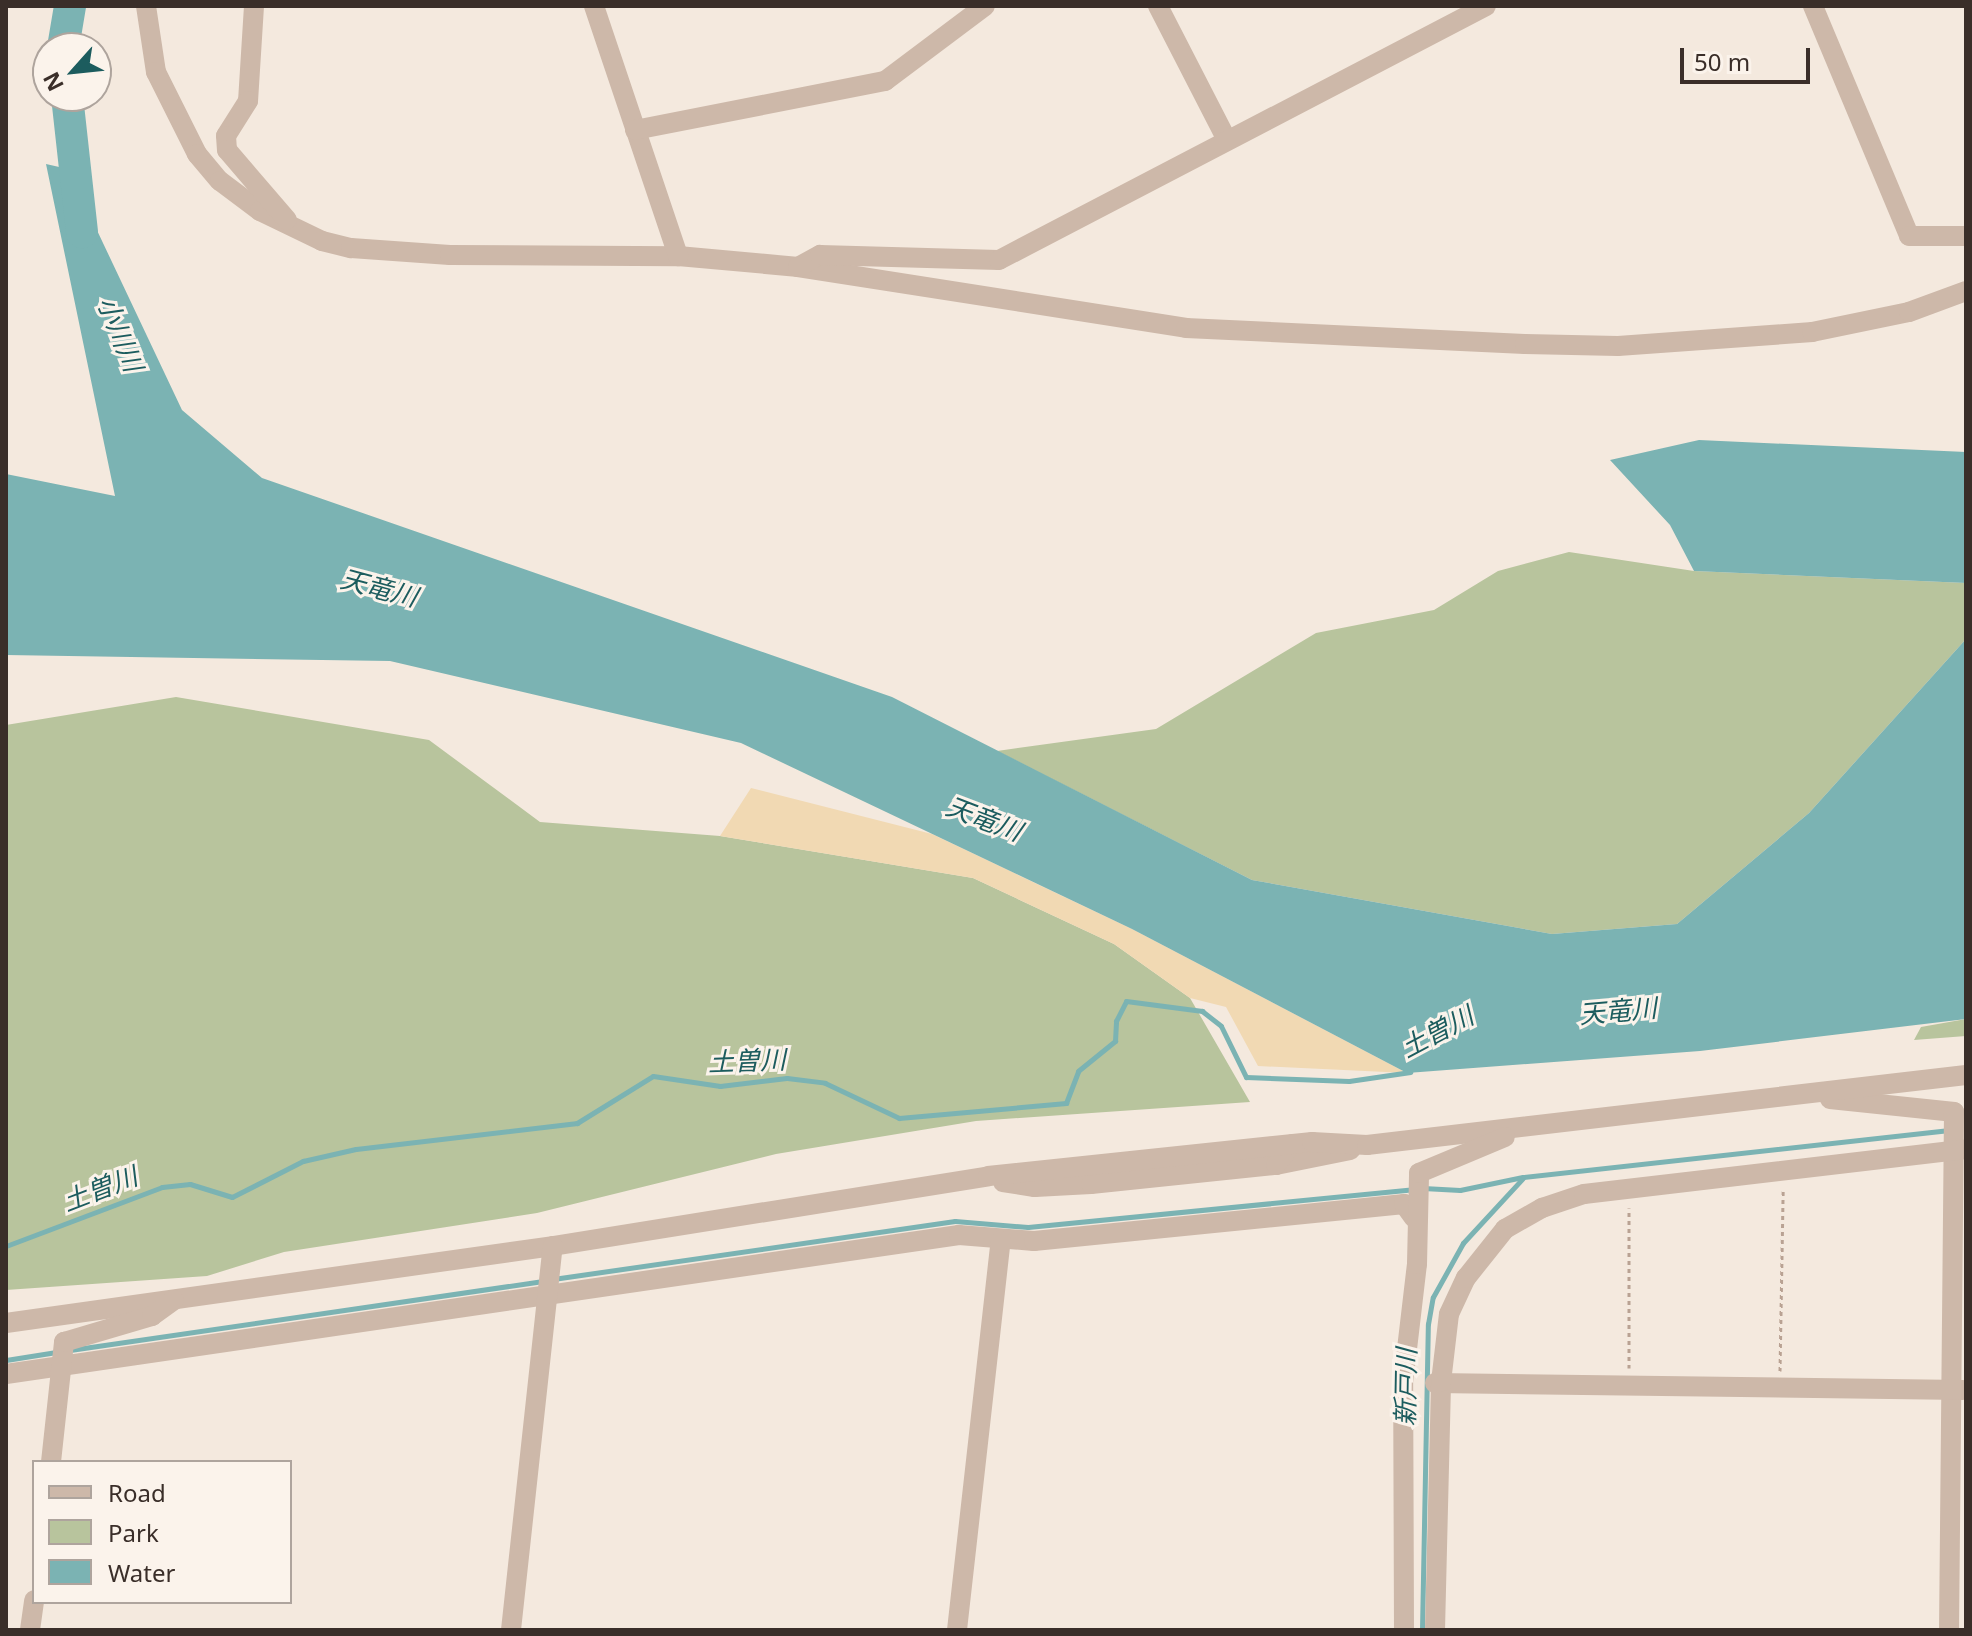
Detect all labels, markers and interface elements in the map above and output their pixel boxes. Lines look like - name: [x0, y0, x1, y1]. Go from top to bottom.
- north arrow: [32, 32, 112, 112]
- scale bar: [1684, 32, 1814, 82]
- text: 50 m: [1694, 45, 1750, 78]
- text: N: [35, 67, 70, 97]
- water label: 小川川: [91, 292, 149, 376]
- water label: 天竜川: [337, 563, 421, 613]
- water label: 天竜川: [942, 790, 1026, 848]
- water label: 天竜川: [1578, 992, 1658, 1030]
- water label: 土曽川: [1395, 1000, 1479, 1064]
- water label: 土曽川: [707, 1044, 787, 1078]
- water label: 土曽川: [58, 1160, 142, 1218]
- water label: 新戸川: [1390, 1348, 1422, 1426]
- legend: [32, 1460, 292, 1604]
- text: Road: [108, 1476, 166, 1509]
- text: Park: [108, 1516, 159, 1549]
- text: Water: [108, 1556, 175, 1589]

